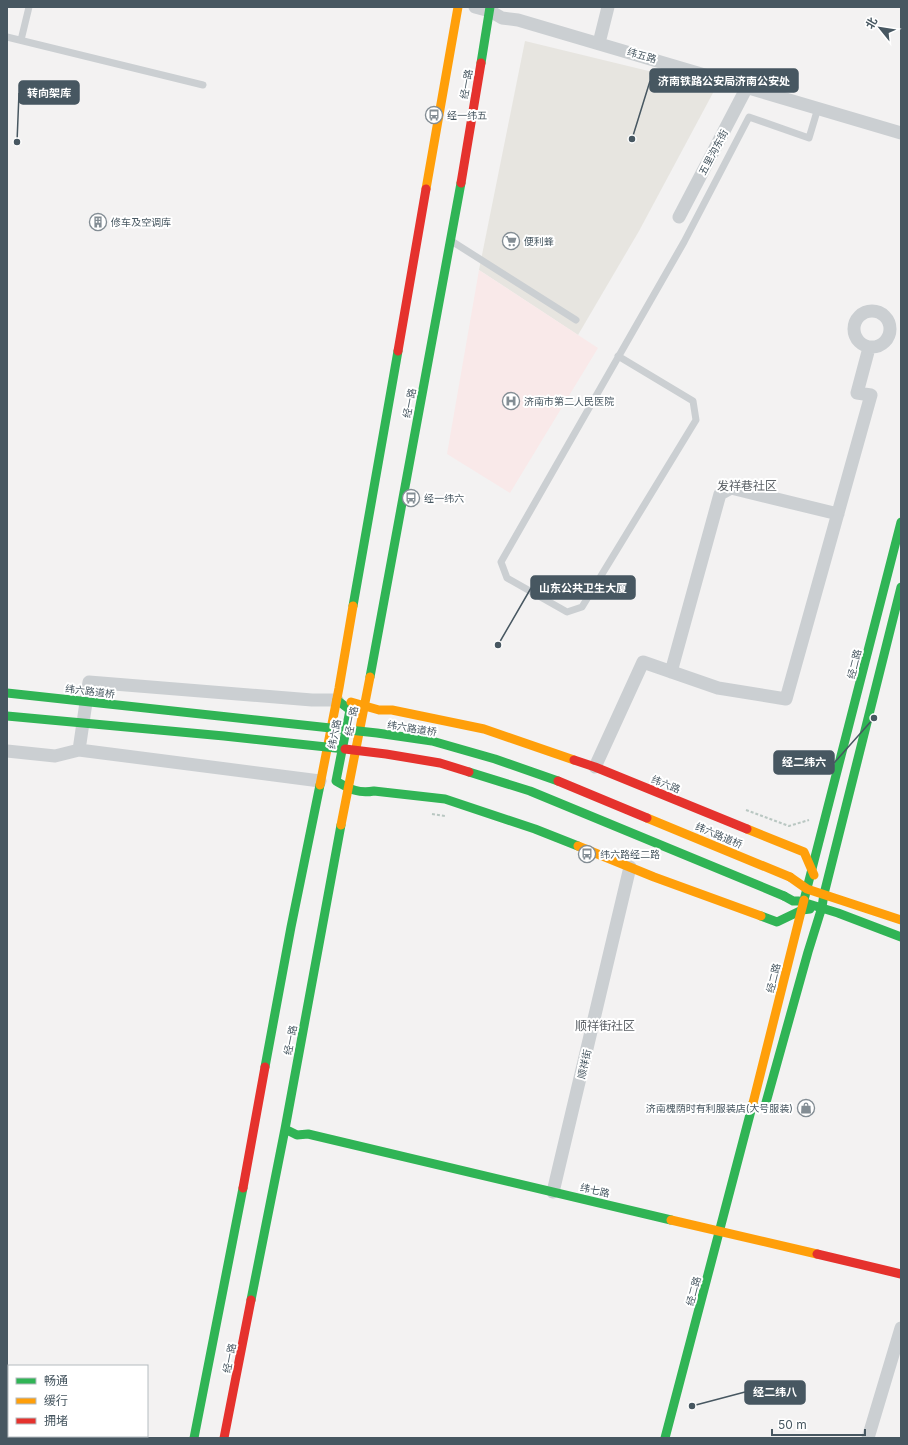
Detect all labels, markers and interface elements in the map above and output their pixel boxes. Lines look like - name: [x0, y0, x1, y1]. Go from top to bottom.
- north arrow: [860, 8, 900, 48]
- text: 北: [863, 15, 880, 31]
- street label: 纬五路: [626, 45, 658, 65]
- street label: 经一路: [457, 68, 475, 100]
- callout: 济南铁路公安局济南公安处: [650, 69, 798, 92]
- text: 济南铁路公安局济南公安处: [658, 74, 790, 88]
- callout: 转向架库: [19, 81, 79, 104]
- text: 转向架库: [27, 86, 71, 100]
- bus stop icon: 经一纬五: [424, 105, 444, 125]
- place label: 经一纬五: [447, 109, 487, 121]
- street label: 五里沟东街: [696, 127, 730, 177]
- building icon: 修车及空调库: [88, 212, 108, 232]
- place label: 修车及空调库: [110, 216, 171, 228]
- supermarket icon: 便利蜂: [501, 231, 521, 251]
- place label: 便利蜂: [524, 235, 554, 247]
- street label: 经一路: [400, 387, 418, 419]
- hospital icon: 济南市第二人民医院: [501, 391, 521, 411]
- place label: 济南市第二人民医院: [524, 395, 614, 407]
- district label: 发祥巷社区: [717, 478, 777, 493]
- bus stop icon: 经一纬六: [401, 488, 421, 508]
- place label: 经一纬六: [424, 492, 464, 504]
- callout: 山东公共卫生大厦: [531, 576, 635, 599]
- text: 山东公共卫生大厦: [539, 581, 627, 595]
- street label: 经二路: [845, 648, 863, 680]
- street label: 纬六路道桥: [64, 682, 116, 700]
- street label: 经一路: [342, 705, 360, 737]
- street label: 纬六路: [325, 718, 343, 750]
- street label: 纬六路道桥: [386, 718, 438, 738]
- callout: 经二纬六: [774, 751, 834, 774]
- text: 经二纬六: [782, 755, 826, 769]
- street label: 纬六路: [650, 773, 682, 795]
- street label: 纬六路道桥: [694, 820, 744, 850]
- bus stop icon: 纬六路经二路: [577, 844, 597, 864]
- place label: 纬六路经二路: [600, 848, 660, 860]
- street label: 经二路: [764, 962, 782, 994]
- district label: 顺祥街社区: [575, 1018, 635, 1033]
- street label: 经一路: [281, 1024, 299, 1056]
- street label: 顺祥街: [575, 1048, 593, 1080]
- shop icon: 济南槐荫时有利服装店(大号服装): [796, 1098, 816, 1118]
- place label: 济南槐荫时有利服装店(大号服装): [646, 1102, 793, 1114]
- street label: 纬七路: [579, 1181, 611, 1199]
- street label: 经二路: [683, 1275, 703, 1307]
- street label: 经一路: [220, 1342, 238, 1374]
- legend: [8, 1365, 148, 1437]
- text: 畅通: [44, 1373, 68, 1388]
- callout: 经二纬八: [745, 1381, 805, 1404]
- text: 经二纬八: [753, 1385, 797, 1399]
- text: 缓行: [44, 1393, 68, 1408]
- scale bar: [772, 1411, 865, 1437]
- text: 拥堵: [44, 1413, 68, 1428]
- text: 50 m: [778, 1417, 807, 1432]

